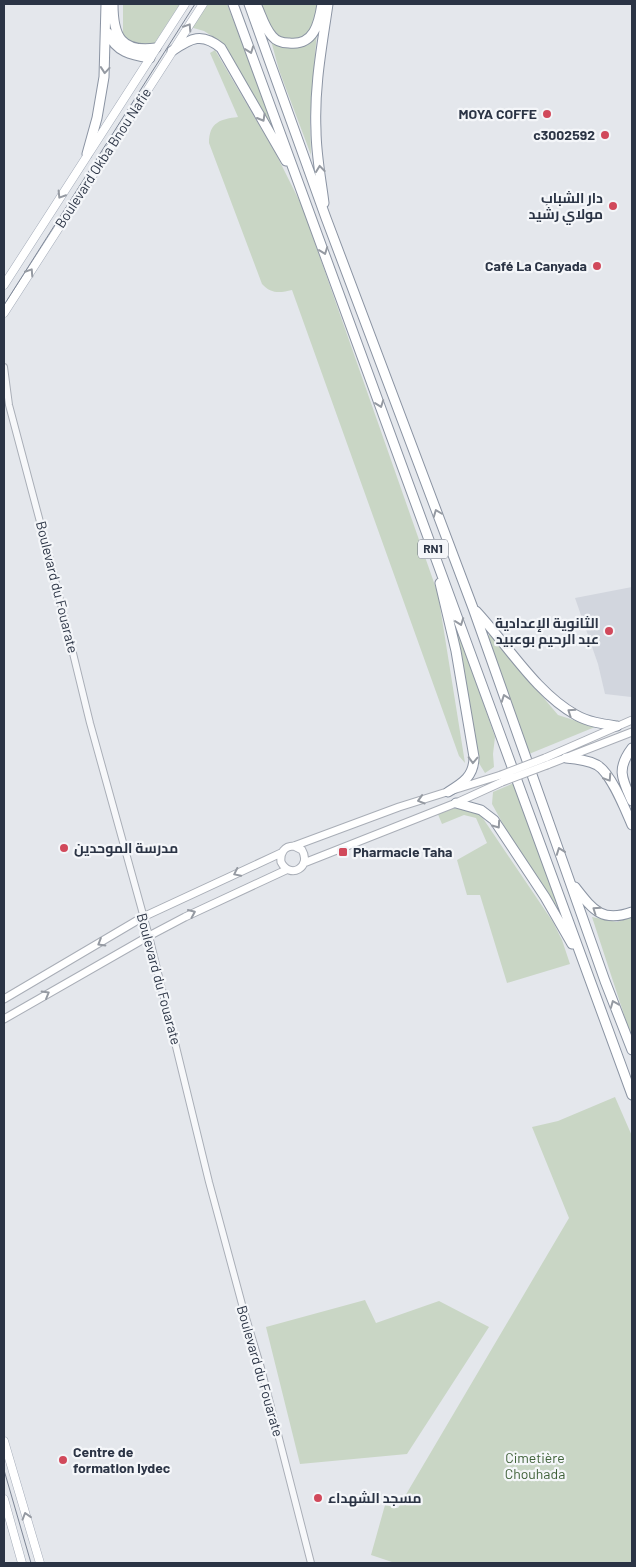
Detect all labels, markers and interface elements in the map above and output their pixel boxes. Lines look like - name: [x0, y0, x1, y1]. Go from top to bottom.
- one-way arrow: [181, 23, 191, 32]
- one-way arrow: [244, 45, 254, 53]
- one-way arrow: [100, 66, 111, 74]
- street label: Boulevard Okba Bnou Nafie: [51, 84, 154, 231]
- place label: MOYA COFFE: [459, 105, 537, 122]
- marker: MOYA COFFE: [541, 108, 553, 120]
- one-way arrow: [256, 113, 266, 122]
- place label: c3002592: [533, 126, 595, 143]
- marker: c3002592: [599, 129, 611, 141]
- one-way arrow: [315, 165, 326, 173]
- place label: دار الشباب مولاي رشيد: [529, 189, 603, 225]
- one-way arrow: [58, 190, 68, 199]
- marker: دار الشباب مولاي رشيد: [607, 200, 619, 212]
- one-way arrow: [318, 247, 328, 255]
- place label: Café La Canyada: [485, 257, 587, 274]
- marker: Café La Canyada: [591, 260, 603, 272]
- one-way arrow: [24, 268, 33, 277]
- one-way arrow: [374, 399, 384, 408]
- one-way arrow: [433, 509, 443, 518]
- street label: Boulevard du Fouarate: [33, 519, 82, 655]
- road number: RN1: [418, 540, 448, 558]
- place label: الثانوية الإعدادية عبد الرحيم بوعبيد: [495, 614, 599, 649]
- one-way arrow: [454, 618, 464, 626]
- marker: الثانوية الإعدادية عبد الرحيم بوعبيد: [603, 625, 615, 637]
- one-way arrow: [501, 695, 511, 703]
- one-way arrow: [567, 709, 577, 718]
- one-way arrow: [468, 757, 478, 765]
- one-way arrow: [601, 772, 611, 781]
- one-way arrow: [418, 795, 426, 805]
- one-way arrow: [491, 819, 500, 829]
- place label: مدرسة الموحدين: [74, 839, 178, 857]
- marker: مدرسة الموحدين: [58, 842, 70, 854]
- place label: Pharmacie Taha: [353, 843, 453, 860]
- marker: Pharmacie Taha: [337, 846, 349, 858]
- one-way arrow: [556, 848, 566, 856]
- one-way arrow: [233, 867, 242, 878]
- one-way arrow: [592, 907, 602, 916]
- one-way arrow: [187, 909, 196, 920]
- street label: Boulevard du Fouarate: [134, 911, 185, 1047]
- one-way arrow: [98, 936, 107, 946]
- one-way arrow: [41, 991, 50, 1001]
- one-way arrow: [610, 1001, 620, 1009]
- street label: Boulevard du Fouarate: [234, 1303, 287, 1438]
- place label: Centre de formation lydec: [73, 1443, 171, 1476]
- park label: Cimetière Chouhada: [505, 1449, 565, 1482]
- marker: Centre de formation lydec: [57, 1454, 69, 1466]
- place label: مسجد الشهداء: [328, 1489, 422, 1507]
- marker: مسجد الشهداء: [312, 1492, 324, 1504]
- one-way arrow: [22, 1513, 32, 1521]

